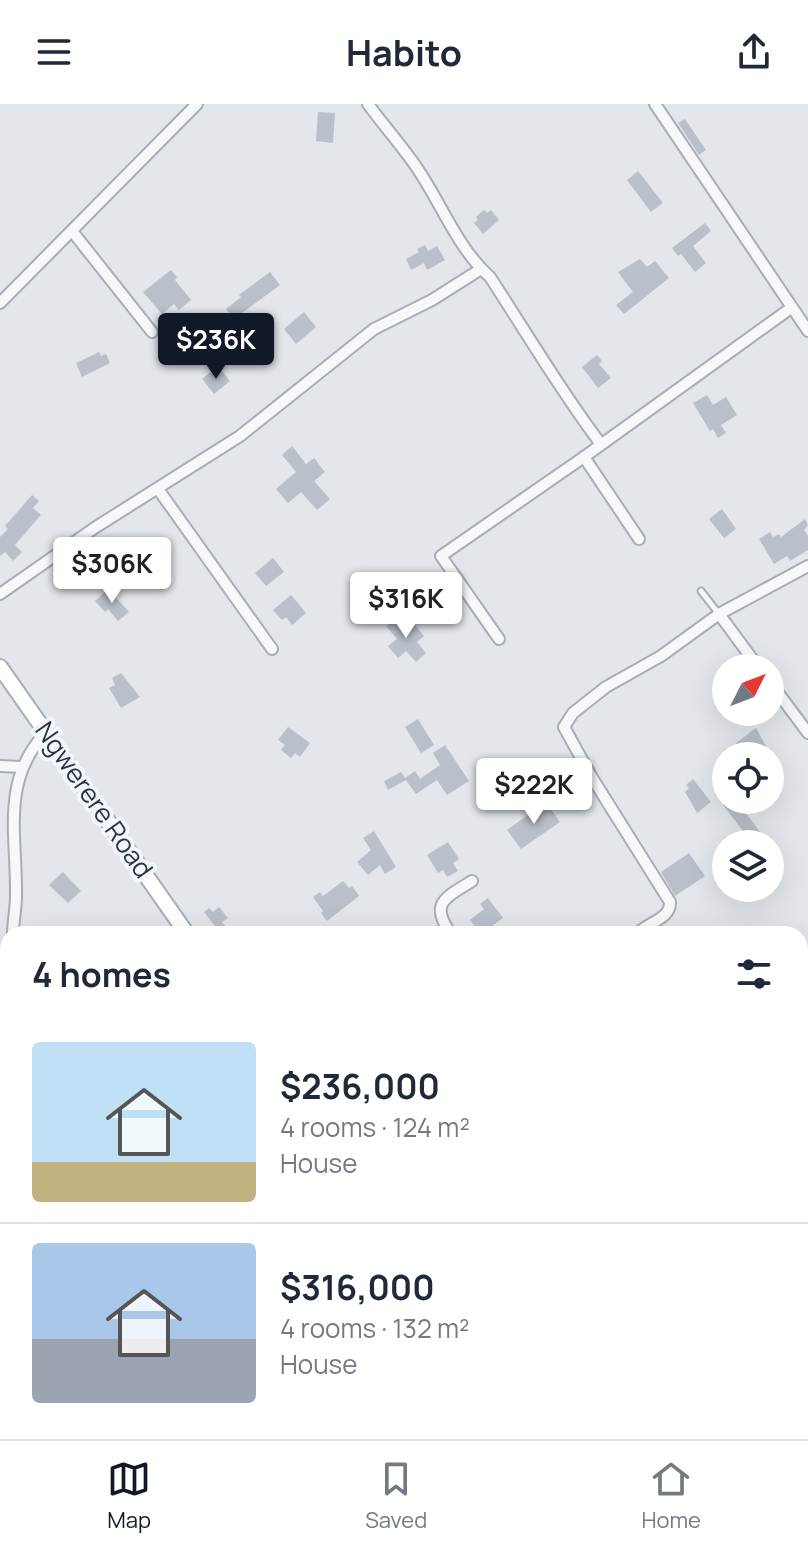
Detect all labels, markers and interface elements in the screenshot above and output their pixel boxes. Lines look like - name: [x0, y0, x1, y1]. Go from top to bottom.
- text: Habito: [346, 28, 462, 77]
- icon: menu: [32, 30, 76, 74]
- icon: share: [732, 30, 776, 74]
- pin: $236K: [160, 313, 272, 381]
- text: $236K: [176, 321, 256, 357]
- pin: $306K: [56, 537, 168, 605]
- text: $306K: [71, 545, 153, 581]
- pin: $316K: [350, 572, 462, 640]
- text: $316K: [368, 580, 444, 616]
- north arrow: [712, 654, 784, 726]
- map controls: [712, 654, 784, 902]
- street label: Ngwerere Road: [28, 714, 162, 885]
- button: locate: [712, 742, 784, 814]
- pin: $222K: [478, 758, 590, 826]
- text: $222K: [494, 766, 574, 802]
- button: layers: [712, 830, 784, 902]
- text: 4 homes: [32, 951, 171, 997]
- icon: filters: [732, 952, 776, 996]
- text: $236,000: [280, 1063, 440, 1109]
- icon: home: [96, 1074, 192, 1170]
- text: 4 rooms · 124 m²: [280, 1109, 470, 1145]
- text: House: [280, 1145, 357, 1181]
- text: $316,000: [280, 1264, 435, 1310]
- icon: home: [96, 1275, 192, 1371]
- text: 4 rooms · 132 m²: [280, 1310, 469, 1346]
- text: House: [280, 1346, 357, 1382]
- tab: Map: [107, 1457, 151, 1535]
- tab: Saved: [365, 1457, 427, 1535]
- tab: Home: [641, 1457, 701, 1535]

